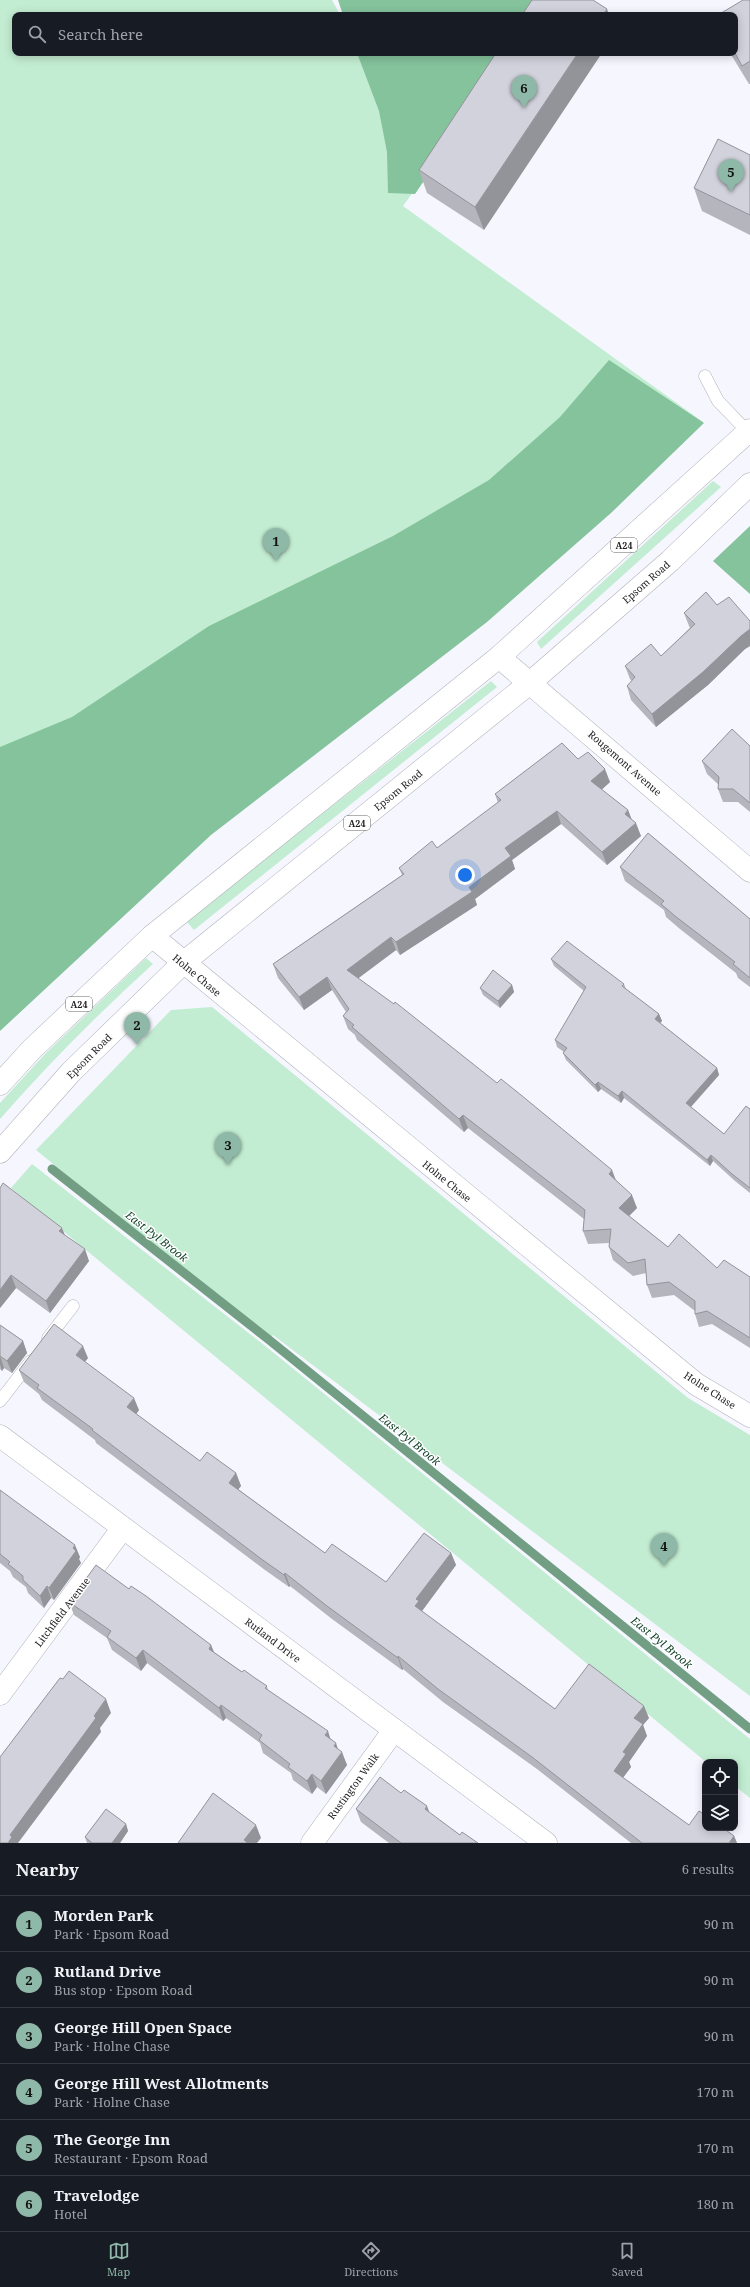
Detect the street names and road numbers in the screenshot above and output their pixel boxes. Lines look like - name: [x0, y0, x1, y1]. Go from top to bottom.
- road number: A24: [611, 538, 637, 552]
- street label: Epsom Road: [619, 557, 673, 607]
- street label: Rougemont Avenue: [585, 727, 665, 799]
- street label: Epsom Road: [371, 766, 425, 814]
- road number: A24: [344, 816, 370, 830]
- street label: Holne Chase: [170, 951, 224, 999]
- road number: A24: [66, 997, 92, 1011]
- street label: Epsom Road: [63, 1030, 115, 1082]
- street label: Holne Chase: [420, 1157, 474, 1205]
- street label: Holne Chase: [681, 1368, 739, 1412]
- street label: Litchfield Avenue: [31, 1574, 93, 1650]
- street label: Rutland Drive: [242, 1614, 304, 1666]
- street label: Rustington Walk: [324, 1750, 382, 1822]

